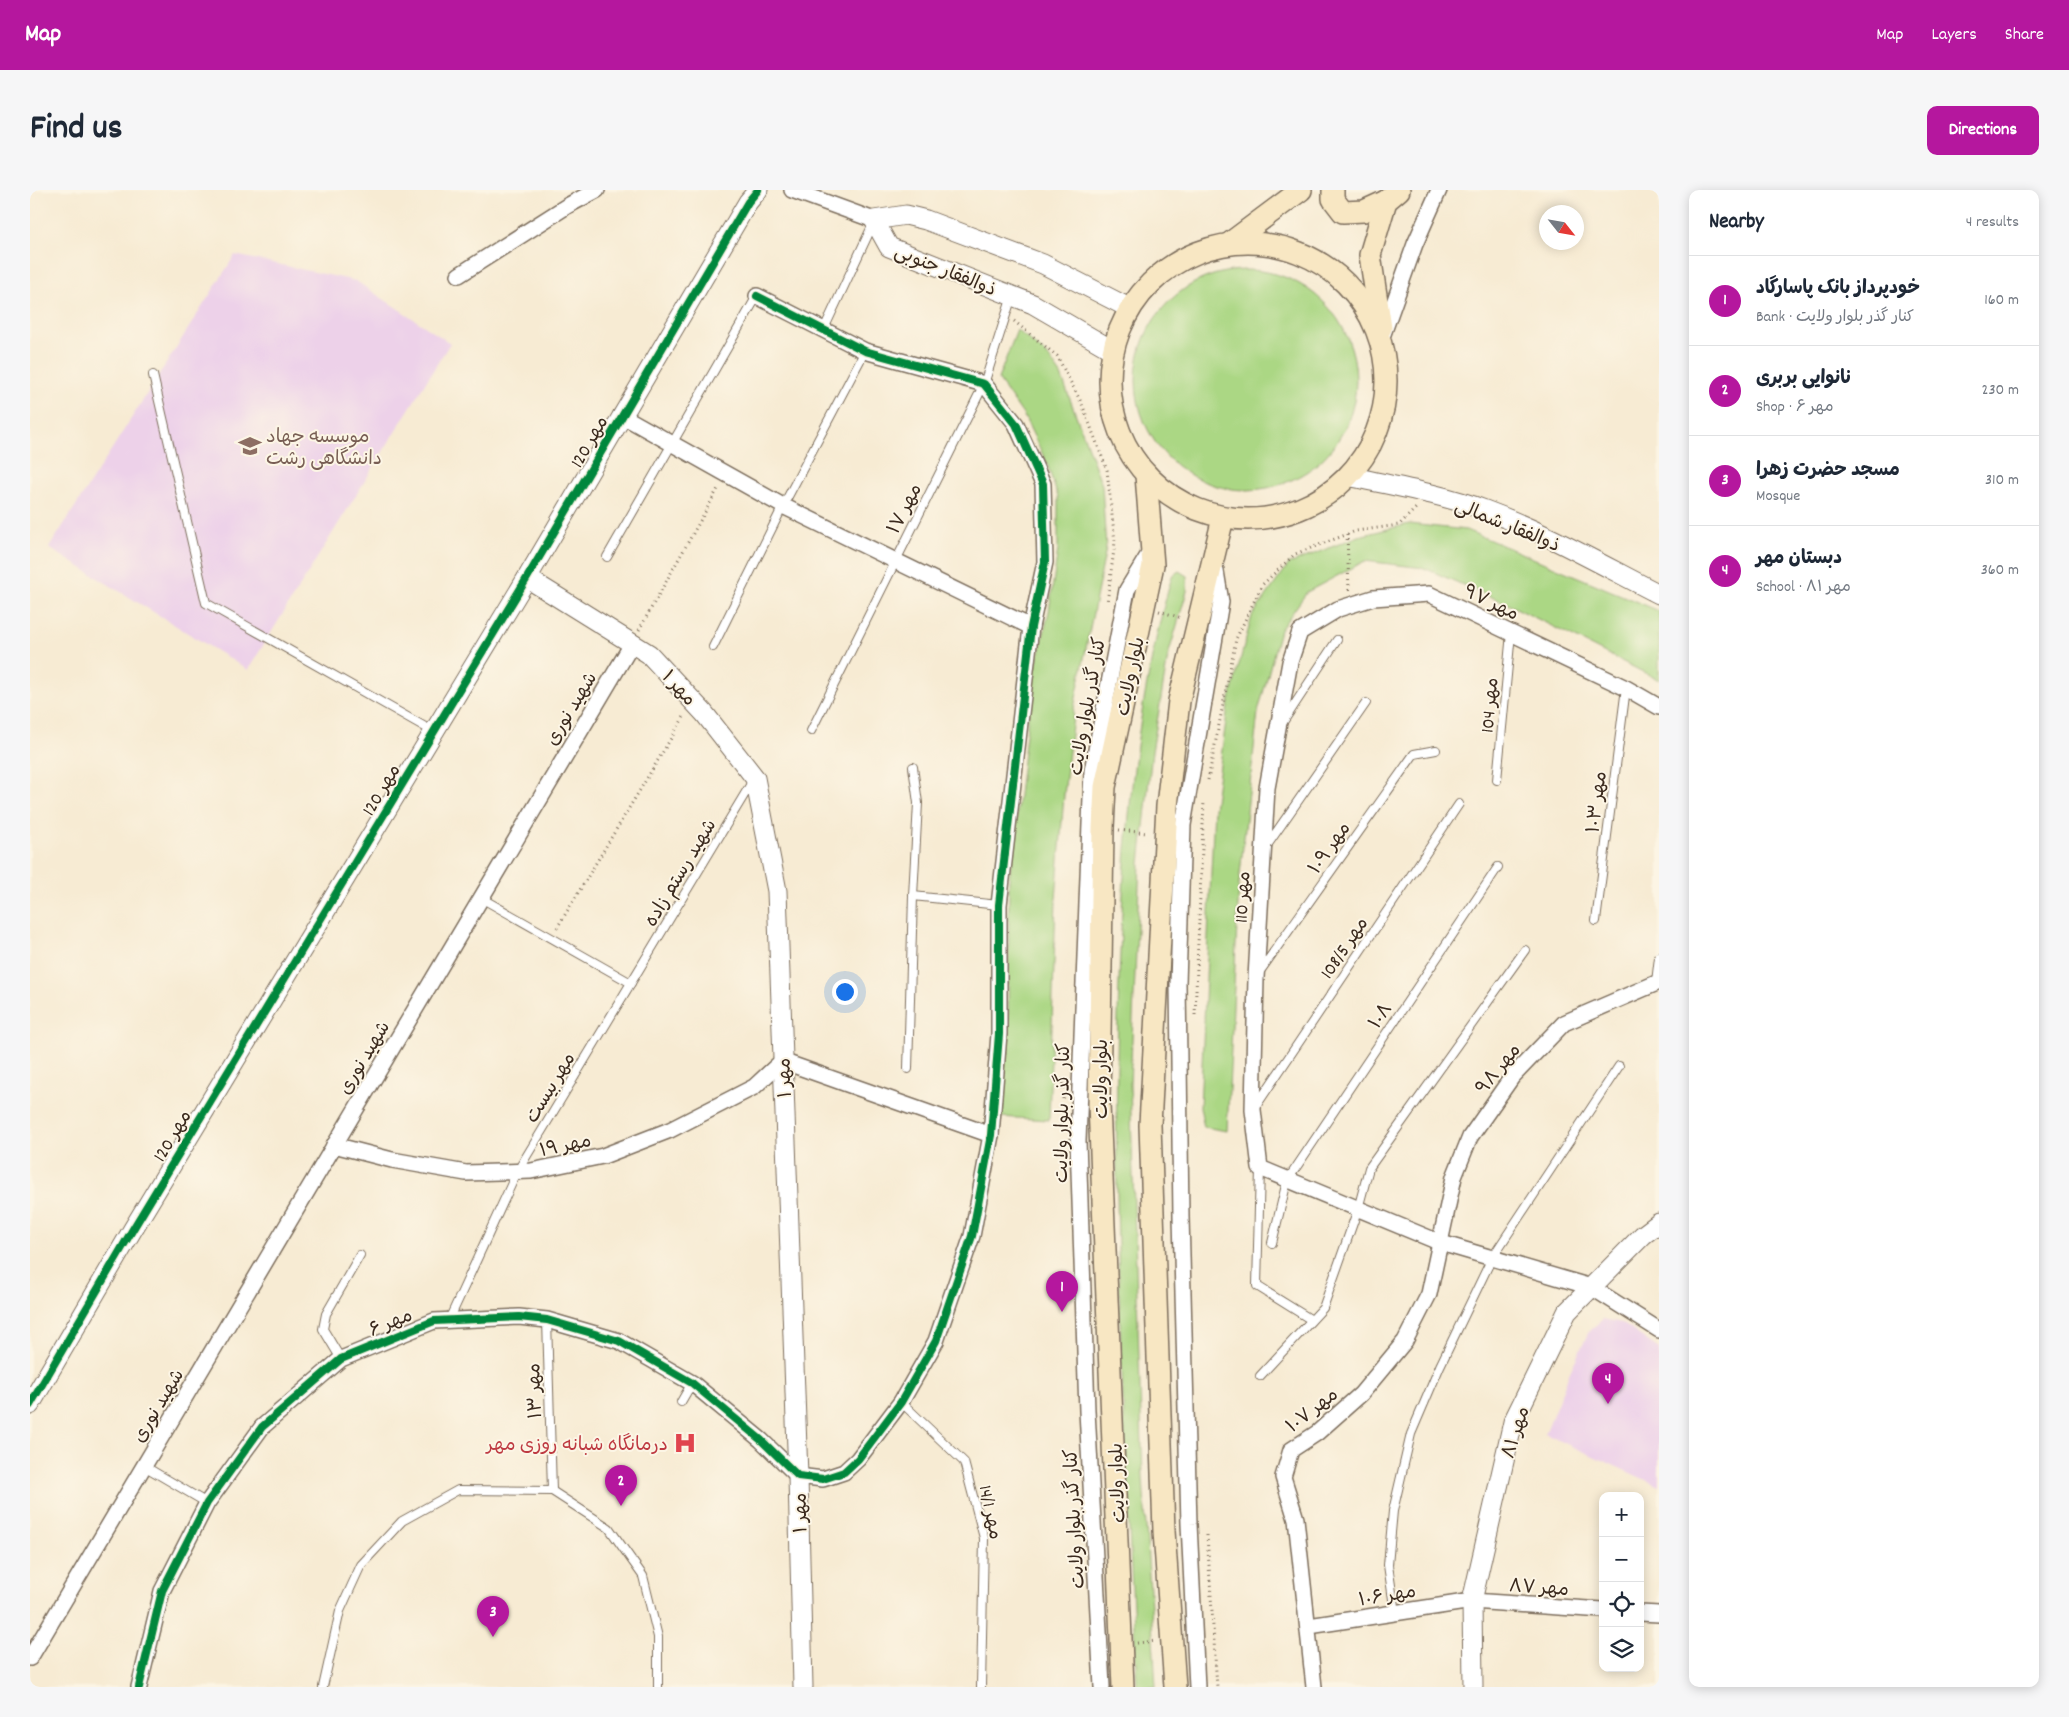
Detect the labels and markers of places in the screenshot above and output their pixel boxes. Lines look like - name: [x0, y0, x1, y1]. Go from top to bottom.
- place label: موسسه جهاد دانشگاهی رشت: [266, 425, 382, 474]
- school or university icon: موسسه جهاد دانشگاهی رشت: [237, 433, 263, 459]
- pin: 1: [1046, 1271, 1078, 1312]
- pin: 4: [1592, 1363, 1624, 1404]
- hospital icon: درمانگاه شبانه روزی مهر: [672, 1430, 698, 1456]
- place label: درمانگاه شبانه روزی مهر: [484, 1433, 668, 1460]
- pin: 2: [605, 1465, 637, 1506]
- pin: 3: [477, 1596, 509, 1637]

